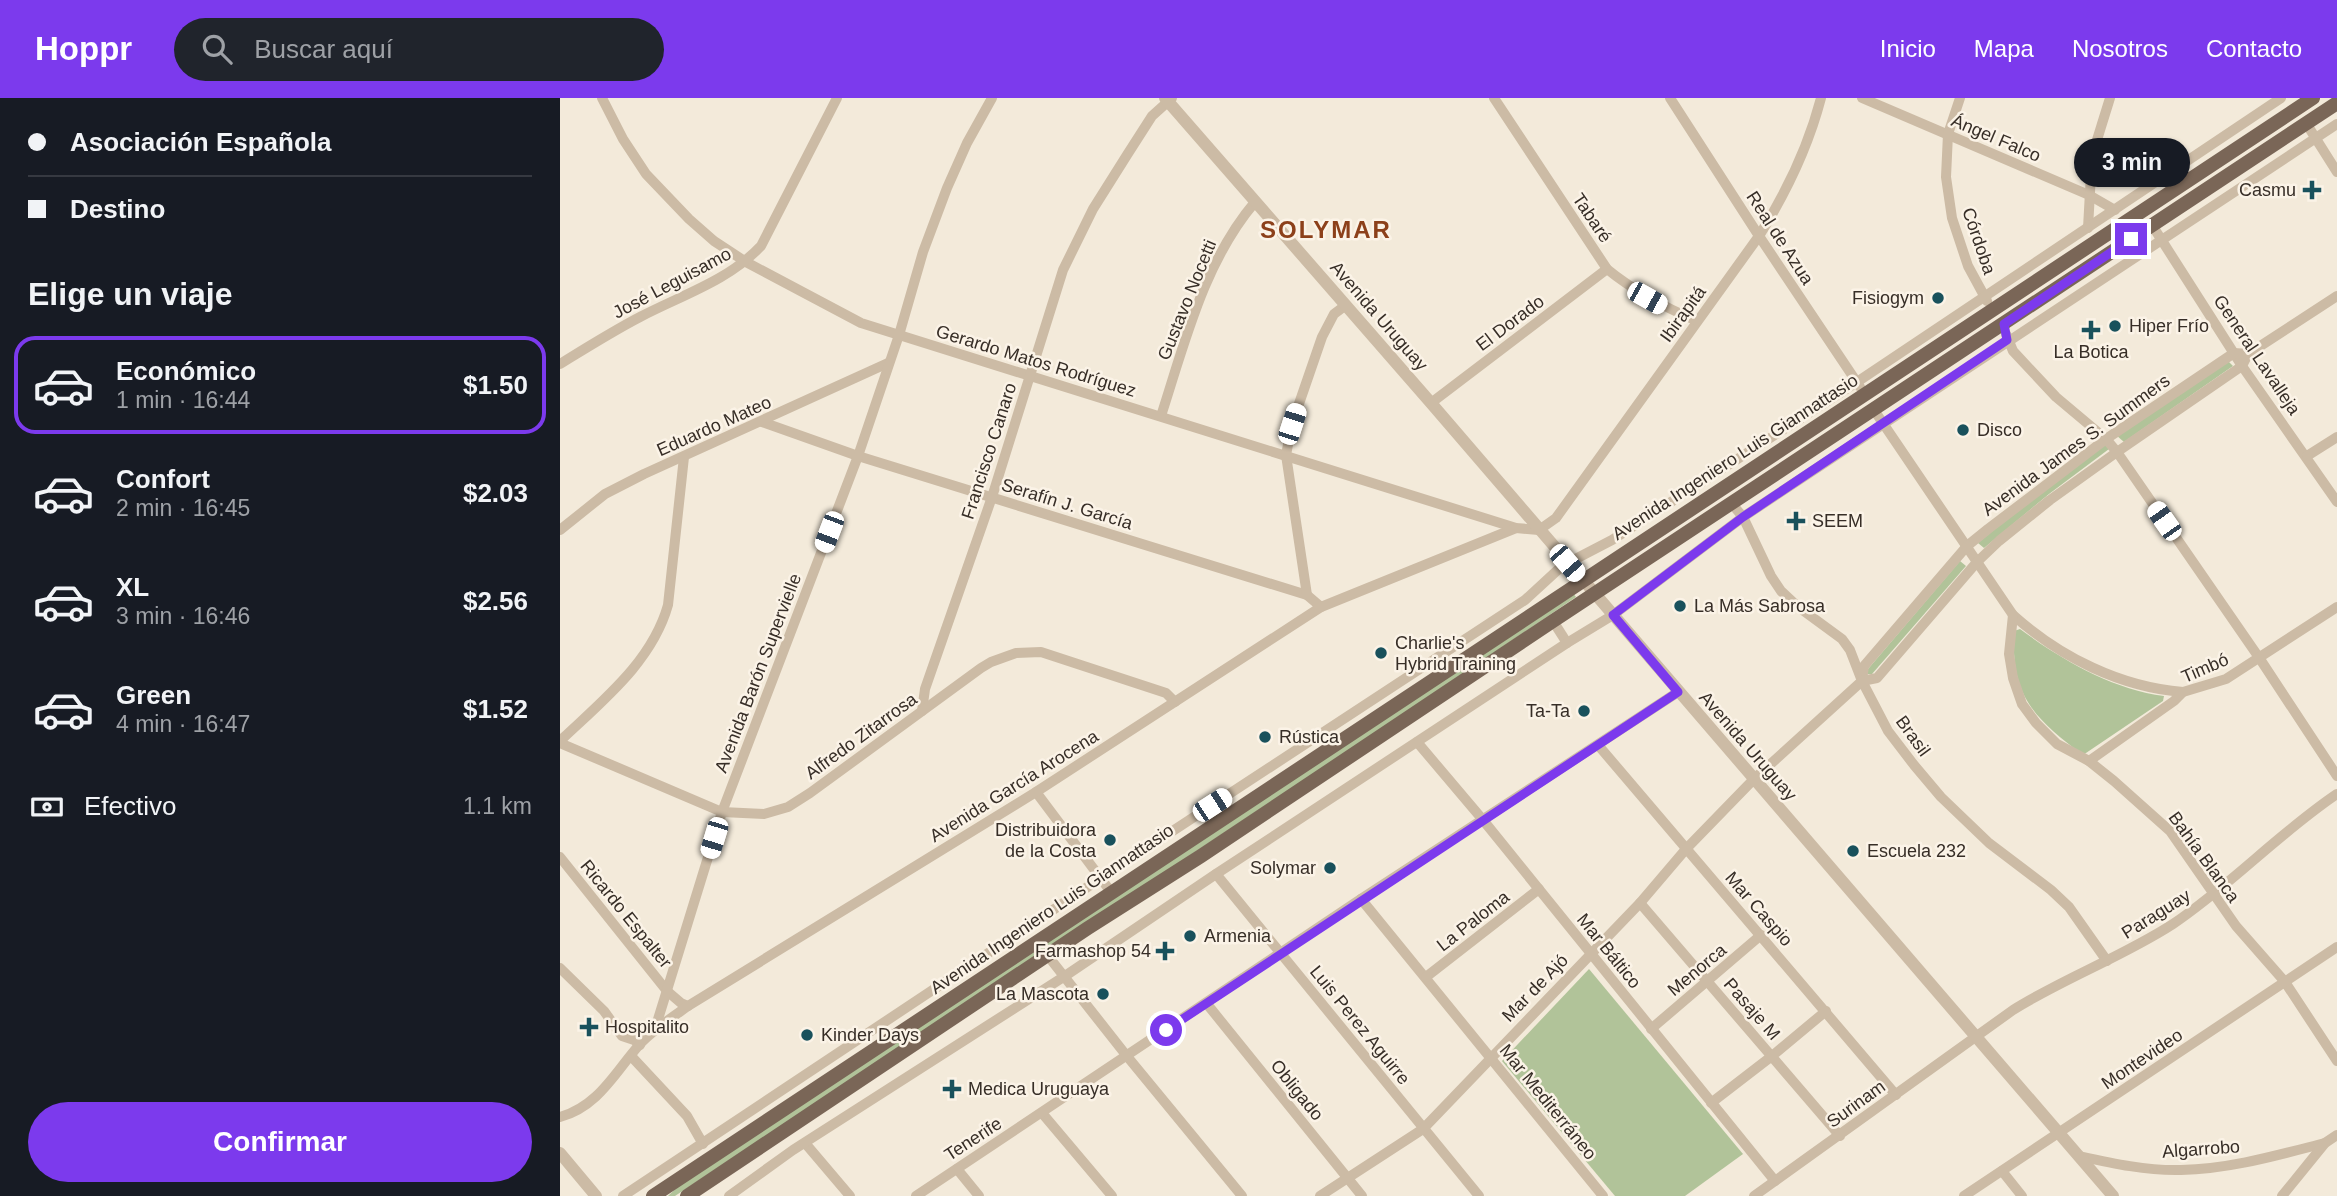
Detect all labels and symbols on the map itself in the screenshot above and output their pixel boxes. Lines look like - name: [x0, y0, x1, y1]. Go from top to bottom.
- street label: Ángel Falco: [1948, 110, 2044, 166]
- callout: 3 min: [2073, 138, 2189, 186]
- place label: Casmu: [2239, 180, 2296, 200]
- marker: Casmu: [2302, 180, 2322, 200]
- street label: Real de Azua: [1742, 188, 1818, 289]
- street label: Tabaré: [1568, 190, 1616, 246]
- street label: Córdoba: [1958, 205, 2000, 278]
- district label: SOLYMAR: [1260, 216, 1392, 243]
- route end: [2115, 223, 2147, 255]
- street label: Gustavo Nocetti: [1154, 237, 1220, 363]
- street label: José Leguisamo: [609, 243, 735, 323]
- street label: Avenida Uruguay: [1326, 257, 1432, 375]
- car: [1624, 279, 1671, 317]
- street label: Ibirapitá: [1656, 281, 1710, 346]
- place label: Fisiogym: [1852, 288, 1924, 308]
- marker: Fisiogym: [1930, 290, 1946, 306]
- street label: El Dorado: [1472, 291, 1548, 355]
- street label: General Lavalleja: [2210, 291, 2305, 419]
- place label: Hiper Frío: [2129, 316, 2209, 336]
- marker: Hiper Frío: [2107, 318, 2123, 334]
- street label: Gerardo Matos Rodríguez: [934, 321, 1138, 401]
- marker: La Botica: [2083, 322, 2099, 338]
- place label: La Botica: [2053, 342, 2130, 362]
- street label: Avenida Ingeniero Luis Giannattasio: [1608, 370, 1862, 544]
- street label: Avenida James S. Summers: [1978, 370, 2174, 520]
- street label: Francisco Canaro: [958, 380, 1020, 522]
- street label: Eduardo Mateo: [654, 392, 774, 460]
- car: [1276, 401, 1309, 447]
- place label: Disco: [1977, 420, 2022, 440]
- marker: Disco: [1955, 422, 1971, 438]
- street label: Serafín J. García: [999, 475, 1136, 534]
- car: [2144, 498, 2185, 544]
- car: [812, 509, 847, 555]
- marker: SEEM: [1786, 511, 1806, 531]
- place label: SEEM: [1812, 511, 1863, 531]
- car: [1546, 540, 1589, 586]
- street label: Avenida Barón Supervielle: [711, 571, 805, 775]
- place label: La Más Sabrosa: [1694, 596, 1826, 616]
- marker: La Más Sabrosa: [1672, 598, 1688, 614]
- place label: Charlie's Hybrid Training: [1395, 633, 1516, 674]
- marker: Charlie's Hybrid Training: [1373, 645, 1389, 661]
- street label: Timbó: [2178, 649, 2232, 687]
- street label: Avenida Uruguay: [1695, 687, 1801, 805]
- street label: Alfredo Zitarrosa: [801, 688, 921, 783]
- place label: Ta-Ta: [1526, 701, 1571, 721]
- marker: Ta-Ta: [1576, 703, 1592, 719]
- street label: Brasil: [1892, 712, 1934, 760]
- street label: Avenida García Arocena: [926, 725, 1103, 846]
- place label: Rústica: [1279, 727, 1340, 747]
- marker: Rústica: [1257, 729, 1273, 745]
- car: [1189, 785, 1236, 825]
- street label: Bahía Blanca: [2164, 808, 2244, 907]
- car: [698, 815, 731, 861]
- street label: Avenida Ingeniero Luis Giannattasio: [927, 820, 1177, 998]
- place label: Distribuidora de la Costa: [995, 820, 1097, 861]
- marker: Distribuidora de la Costa: [1102, 832, 1118, 848]
- place label: Escuela 232: [1867, 841, 1966, 861]
- marker: Escuela 232: [1845, 843, 1861, 859]
- street label: Ricardo Espalter: [576, 856, 676, 972]
- place label: Solymar: [1250, 858, 1316, 878]
- marker: Solymar: [1322, 860, 1338, 876]
- street label: Mar Caspio: [1721, 868, 1797, 950]
- street label: Paraguay: [2118, 885, 2194, 943]
- street label: La Paloma: [1433, 886, 1514, 955]
- street label: Mar Báltico: [1573, 910, 1645, 992]
- place label: Armenia: [1204, 926, 1272, 946]
- marker: Armenia: [1182, 928, 1198, 944]
- street label: Menorca: [1664, 939, 1731, 1000]
- place label: Farmashop 54: [1035, 941, 1151, 961]
- marker: Farmashop 54: [1157, 943, 1173, 959]
- street label: Mar de Ajó: [1498, 950, 1572, 1026]
- street label: Luis Perez Aguirre: [1306, 962, 1414, 1088]
- street label: Pasaje M: [1720, 974, 1784, 1044]
- place label: La Mascota: [996, 984, 1090, 1004]
- marker: La Mascota: [1095, 986, 1111, 1002]
- route start: [1150, 1014, 1182, 1046]
- marker: Hospitalito: [579, 1017, 599, 1037]
- place label: Hospitalito: [605, 1017, 689, 1037]
- place label: Kinder Days: [821, 1025, 919, 1045]
- street label: Montevideo: [2098, 1025, 2186, 1093]
- marker: Kinder Days: [799, 1027, 815, 1043]
- street label: Mar Mediterráneo: [1496, 1041, 1600, 1163]
- street label: Obligado: [1267, 1056, 1327, 1124]
- street label: Surinam: [1823, 1076, 1889, 1132]
- marker: Medica Uruguaya: [942, 1079, 962, 1099]
- place label: Medica Uruguaya: [968, 1079, 1110, 1099]
- street label: Tenerife: [941, 1113, 1005, 1165]
- street label: Algarrobo: [2161, 1136, 2241, 1162]

